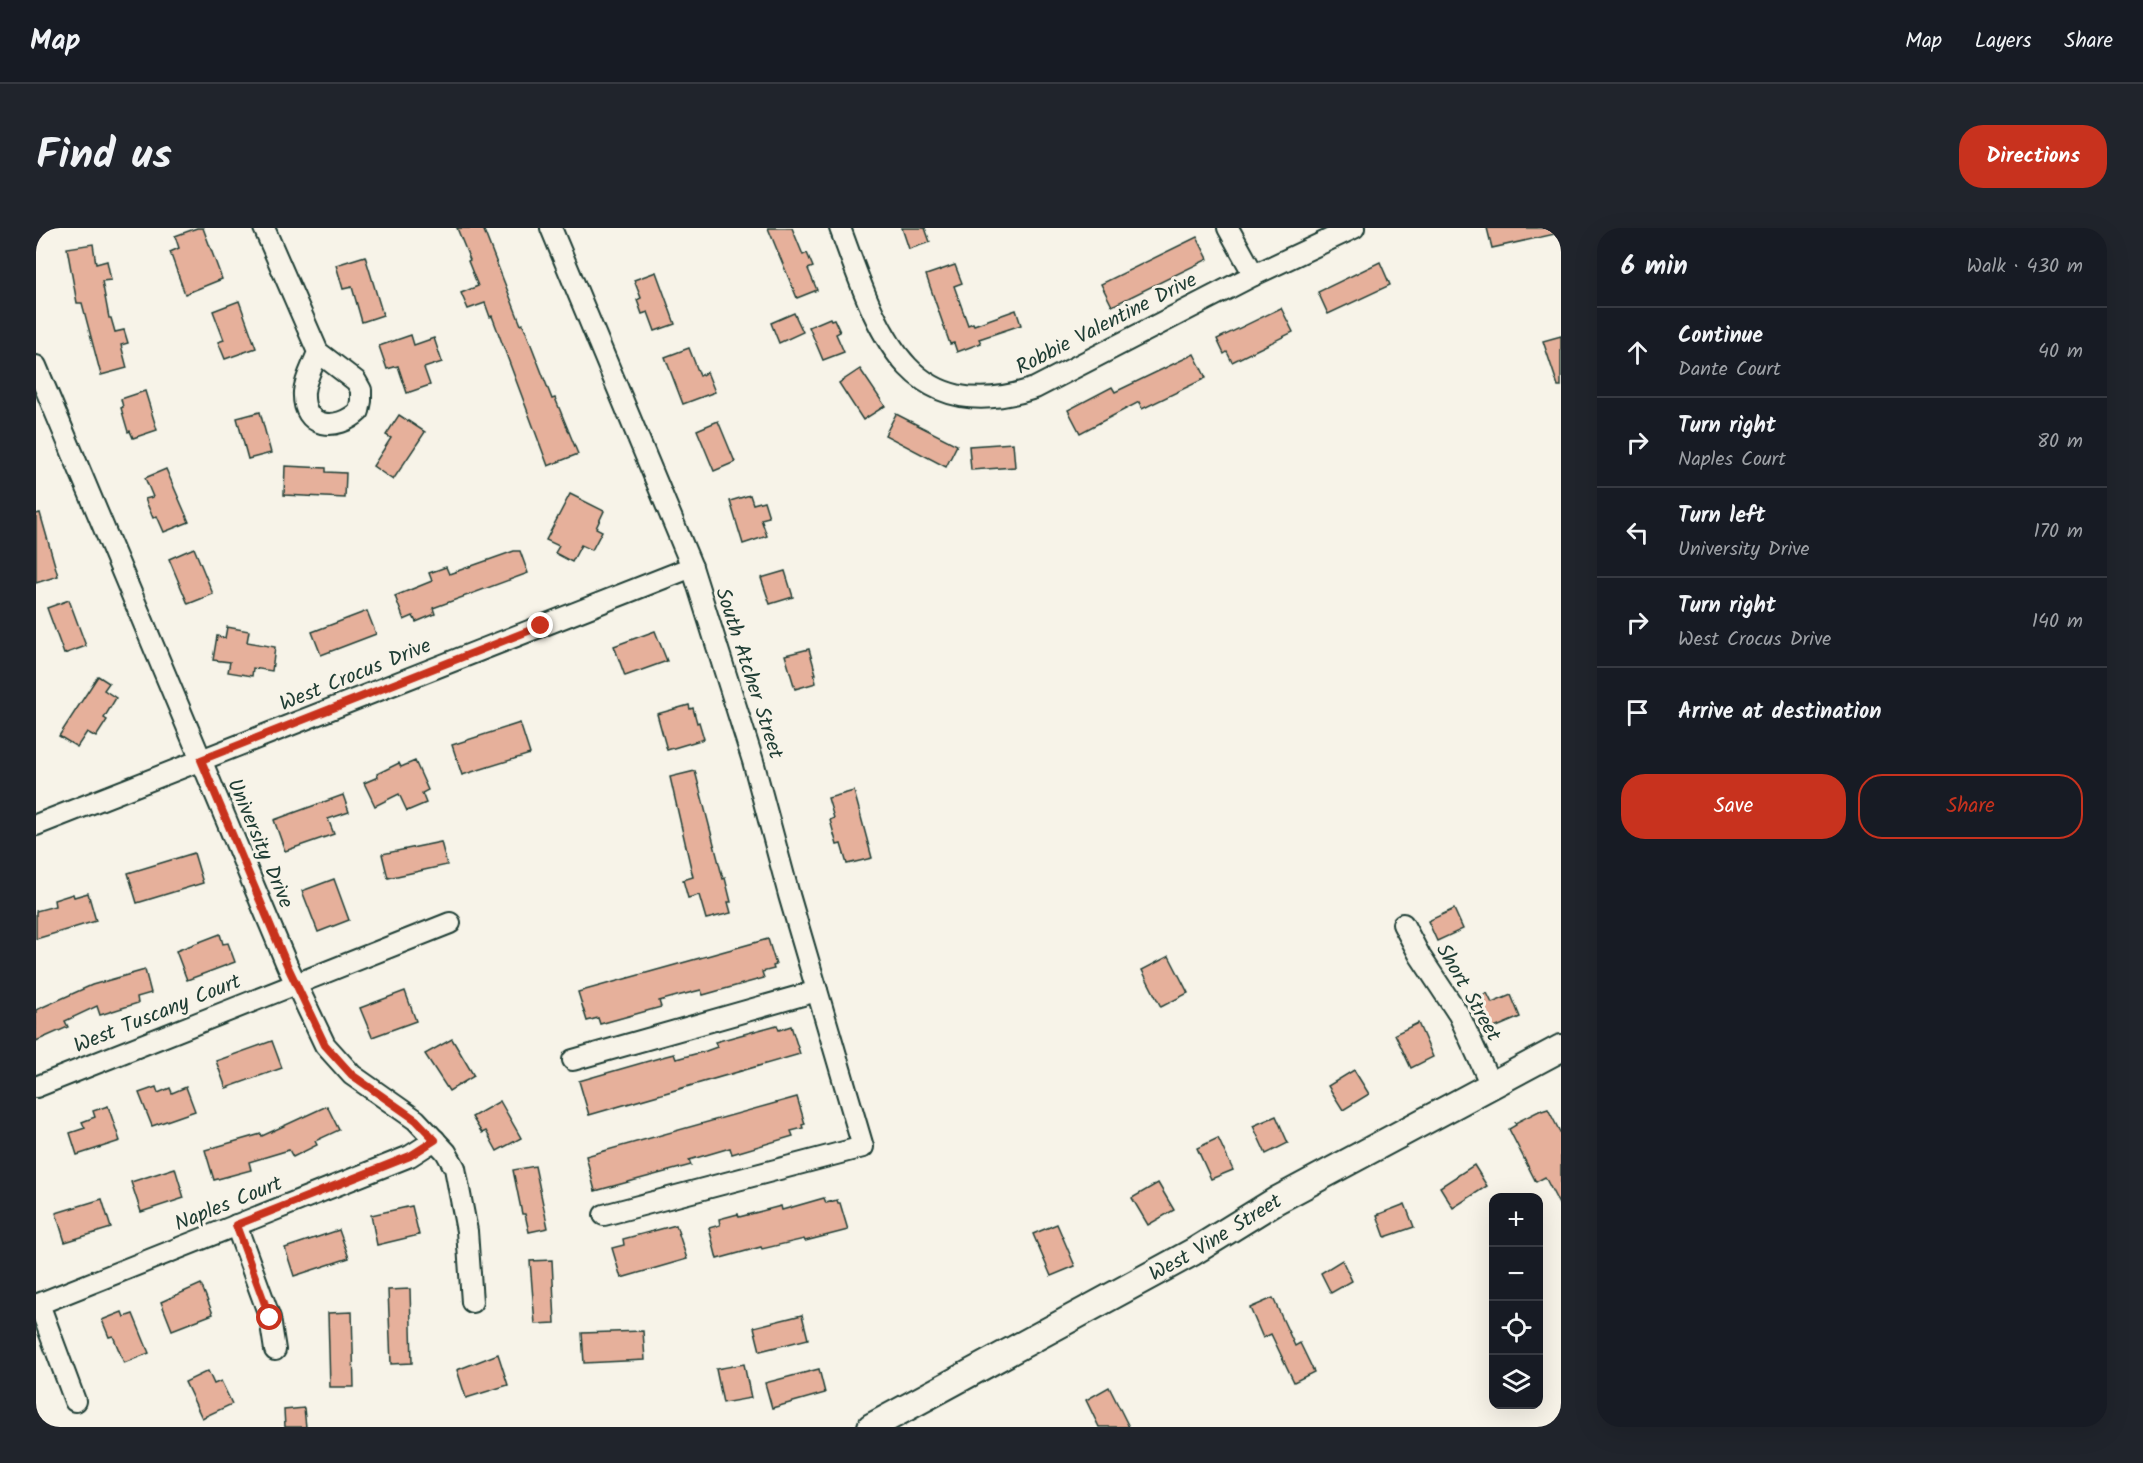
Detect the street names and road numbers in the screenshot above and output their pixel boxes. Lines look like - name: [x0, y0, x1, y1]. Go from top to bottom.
- street label: Robbie Valentine Drive: [1010, 264, 1204, 384]
- street label: South Atcher Street: [705, 584, 792, 764]
- street label: West Crocus Drive: [275, 630, 437, 721]
- street label: University Drive: [217, 774, 302, 914]
- street label: Short Street: [1426, 937, 1510, 1049]
- street label: West Tuscany Court: [69, 966, 247, 1063]
- street label: Naples Court: [170, 1168, 288, 1241]
- street label: West Vine Street: [1143, 1185, 1290, 1291]

